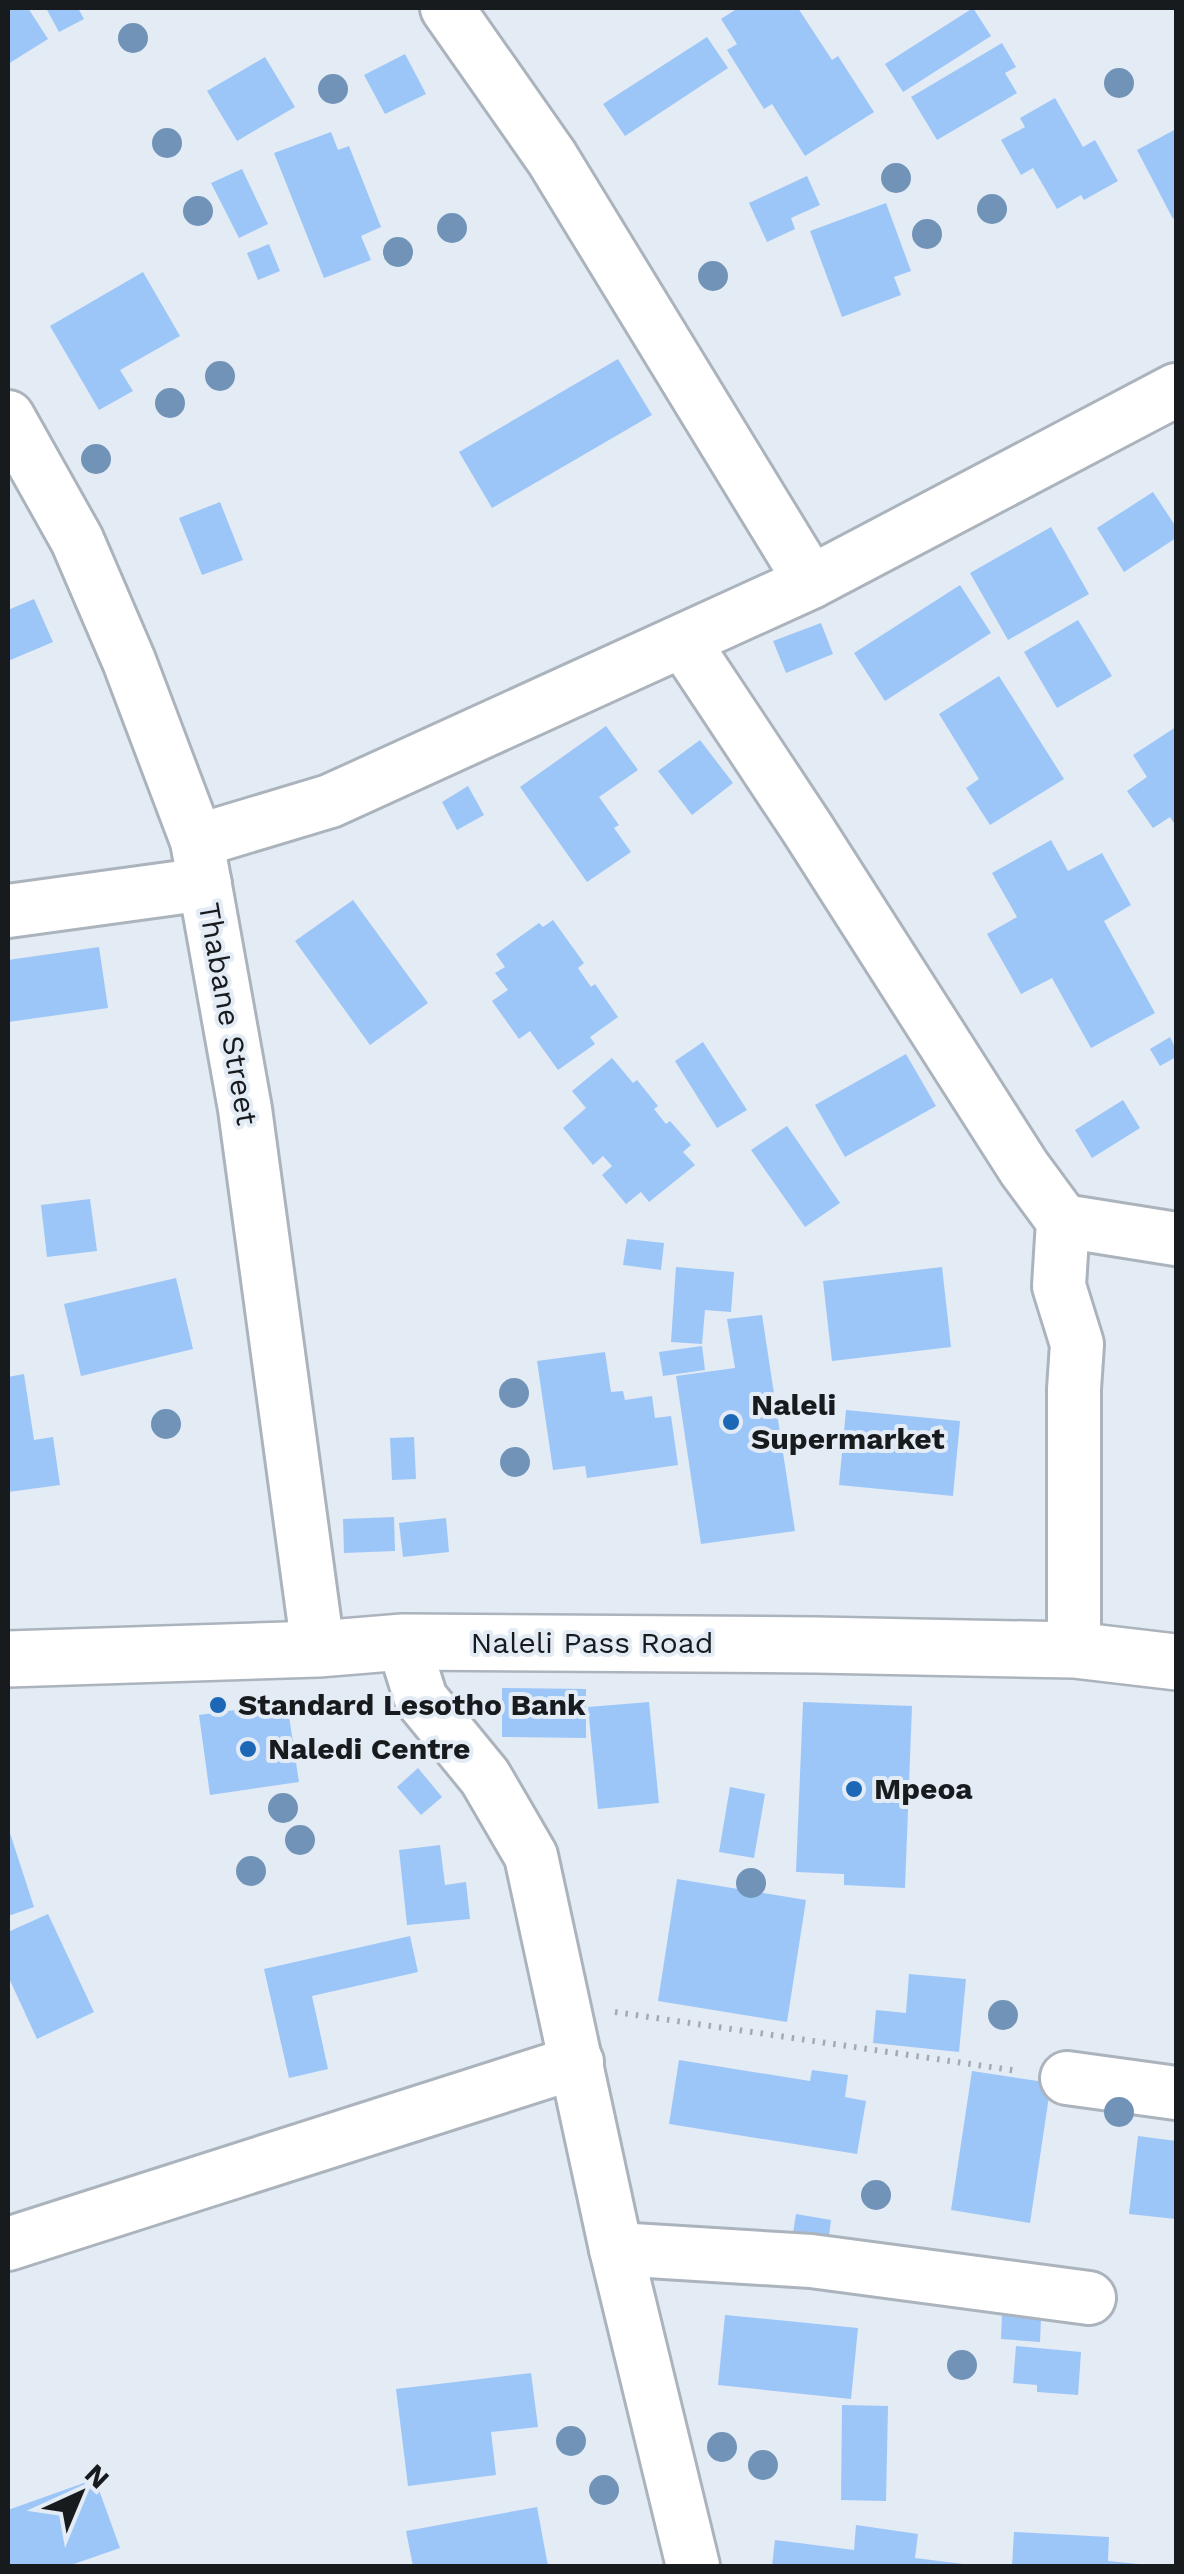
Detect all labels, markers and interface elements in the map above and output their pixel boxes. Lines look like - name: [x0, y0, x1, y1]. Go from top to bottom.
- street label: Thabane Street: [192, 900, 265, 1128]
- place label: Naleli Supermarket: [751, 1387, 945, 1456]
- marker: Naleli Supermarket: [720, 1411, 742, 1433]
- street label: Naleli Pass Road: [470, 1625, 714, 1660]
- place label: Standard Lesotho Bank: [238, 1687, 586, 1722]
- marker: Standard Lesotho Bank: [207, 1694, 229, 1716]
- place label: Naledi Centre: [268, 1731, 470, 1766]
- marker: Naledi Centre: [237, 1738, 259, 1760]
- place label: Mpeoa: [874, 1771, 973, 1806]
- marker: Mpeoa: [843, 1778, 865, 1800]
- north arrow: [30, 2444, 130, 2544]
- text: N: [78, 2457, 116, 2495]

